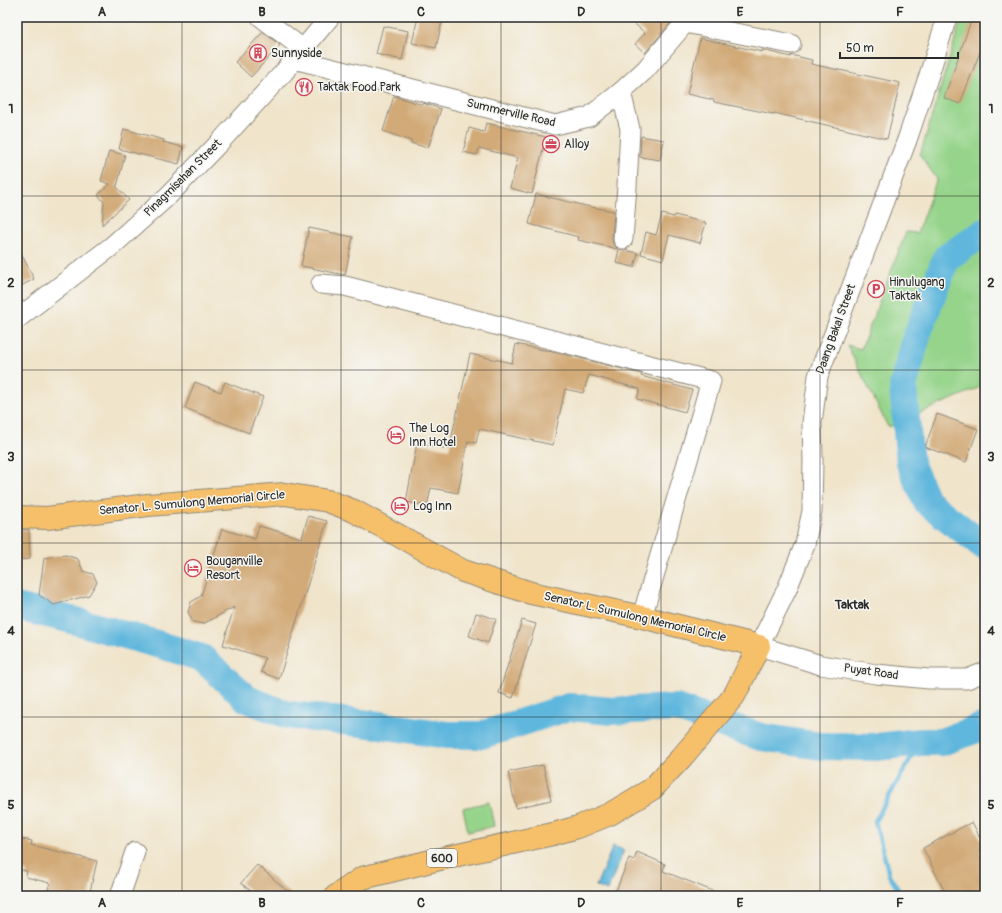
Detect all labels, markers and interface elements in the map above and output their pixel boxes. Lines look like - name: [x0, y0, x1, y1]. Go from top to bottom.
- text: A: [98, 4, 107, 20]
- text: B: [258, 4, 266, 20]
- text: C: [417, 4, 425, 20]
- text: D: [577, 4, 585, 20]
- text: E: [737, 4, 744, 20]
- text: F: [896, 4, 904, 20]
- scale bar: [840, 34, 958, 60]
- text: 50 m: [846, 41, 874, 56]
- building icon: Sunnyside: [248, 43, 268, 63]
- place label: Sunnyside: [271, 46, 322, 61]
- restaurant icon: Taktak Food Park: [294, 77, 314, 97]
- place label: Taktak Food Park: [317, 80, 401, 95]
- street label: Summerville Road: [465, 95, 557, 131]
- text: 1: [8, 101, 14, 117]
- text: 1: [988, 101, 994, 117]
- office icon: Alloy: [541, 134, 561, 154]
- street label: Pinagmisahan Street: [141, 136, 225, 220]
- place label: Alloy: [564, 137, 589, 152]
- text: 2: [7, 275, 15, 291]
- place label: Hinulugang Taktak: [889, 275, 944, 304]
- text: 2: [987, 275, 995, 291]
- parking icon: Hinulugang Taktak: [866, 279, 886, 299]
- street label: Daang Bakal Street: [813, 282, 859, 376]
- place label: The Log Inn Hotel: [409, 421, 456, 450]
- hotel icon: The Log Inn Hotel: [386, 425, 406, 445]
- text: 3: [7, 449, 15, 465]
- text: 3: [987, 449, 995, 465]
- street label: Senator L. Sumulong Memorial Circle: [98, 487, 286, 519]
- hotel icon: Log Inn: [390, 496, 410, 516]
- place label: Log Inn: [413, 499, 452, 514]
- place label: Bouganville Resort: [206, 554, 263, 583]
- hotel icon: Bouganville Resort: [183, 558, 203, 578]
- street label: Senator L. Sumulong Memorial Circle: [542, 589, 728, 645]
- district label: Taktak: [834, 597, 870, 613]
- text: 4: [7, 623, 15, 639]
- text: 4: [987, 623, 995, 639]
- street label: Puyat Road: [843, 661, 900, 683]
- text: 5: [7, 797, 15, 813]
- text: 5: [987, 797, 995, 813]
- road number: 600: [427, 849, 457, 867]
- text: A: [98, 895, 107, 911]
- text: B: [258, 895, 266, 911]
- text: C: [417, 895, 425, 911]
- text: D: [577, 895, 585, 911]
- text: E: [737, 895, 744, 911]
- text: F: [896, 895, 904, 911]

